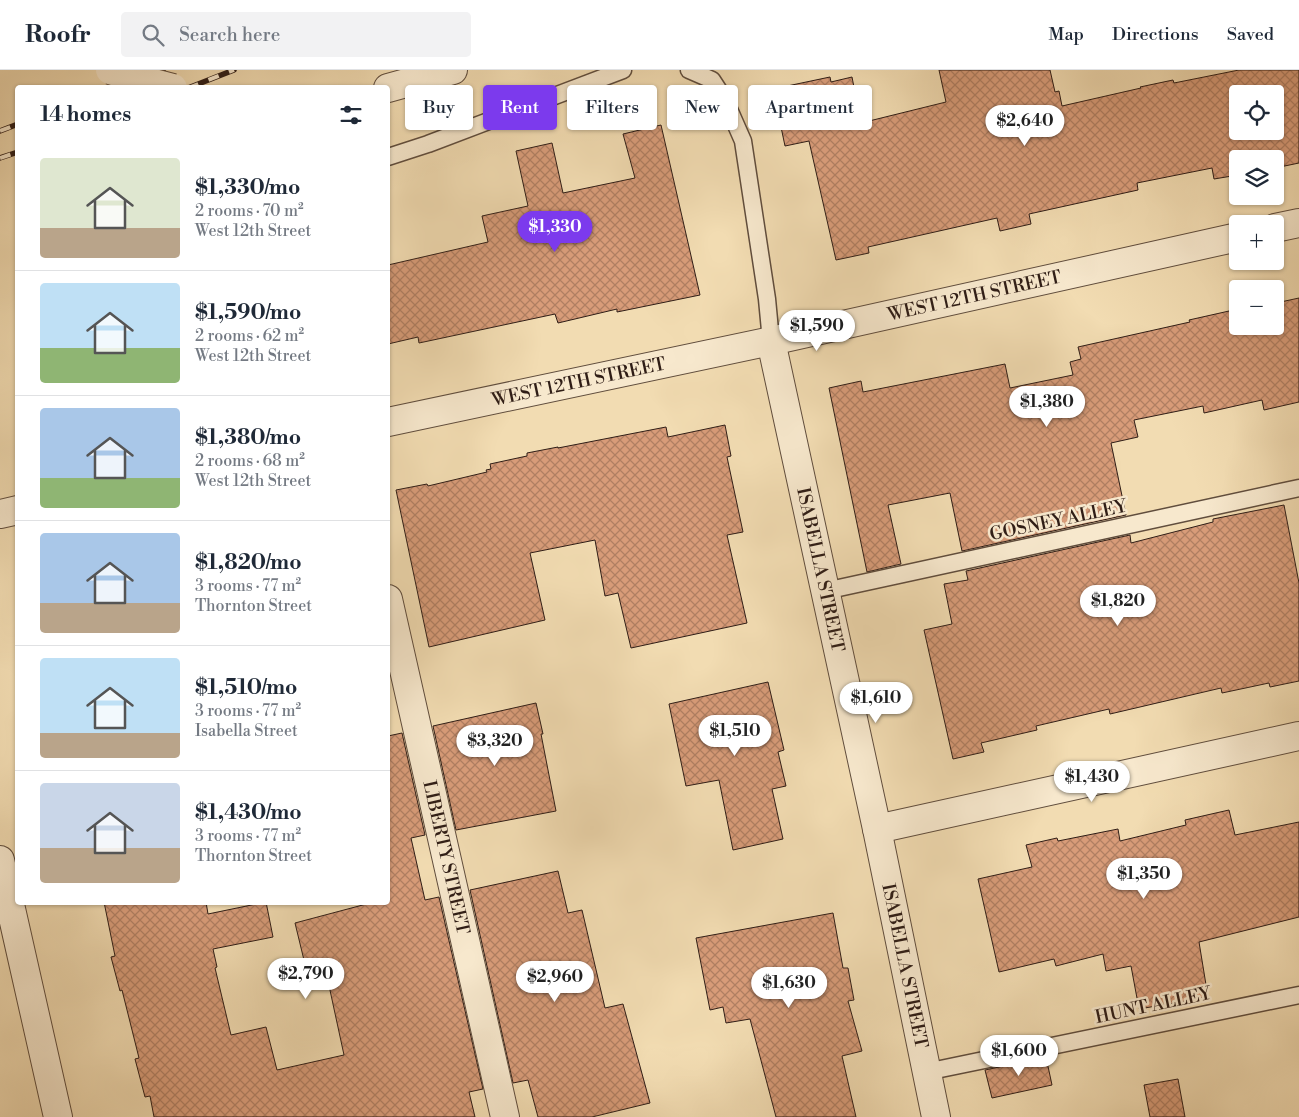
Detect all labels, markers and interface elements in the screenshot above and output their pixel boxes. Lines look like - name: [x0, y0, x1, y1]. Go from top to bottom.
- search box: [121, 12, 471, 57]
- text: Roofr: [25, 20, 91, 50]
- icon: search: [139, 21, 167, 49]
- text: Search here: [179, 23, 280, 47]
- text: Map: [1048, 23, 1084, 46]
- text: Directions: [1112, 23, 1199, 46]
- text: Saved: [1227, 23, 1274, 46]
- chip: Buy: [405, 85, 473, 130]
- chip: Rent: [483, 85, 557, 130]
- chip: Filters: [567, 85, 657, 130]
- chip: New: [667, 85, 738, 130]
- chip: Apartment: [748, 85, 872, 130]
- map controls: [1229, 85, 1284, 335]
- button: locate: [1229, 85, 1284, 140]
- icon: filters: [337, 101, 365, 129]
- text: 14 homes: [40, 102, 131, 128]
- pin: $2,640: [984, 104, 1066, 147]
- text: $2,640: [996, 111, 1054, 131]
- button: layers: [1229, 150, 1284, 205]
- text: $1,330/mo: [195, 175, 300, 201]
- icon: home: [80, 178, 140, 238]
- text: 2 rooms · 70 m²: [195, 201, 304, 221]
- pin: $1,330: [514, 210, 596, 253]
- button: +: [1229, 215, 1284, 270]
- text: $1,330: [528, 217, 582, 237]
- text: West 12th Street: [195, 221, 311, 241]
- street label: WEST 12TH STREET: [885, 266, 1064, 327]
- button: −: [1229, 280, 1284, 335]
- text: $1,590/mo: [195, 300, 301, 326]
- icon: home: [80, 303, 140, 363]
- pin: $1,590: [776, 310, 858, 352]
- text: $1,590: [790, 316, 844, 336]
- text: 2 rooms · 62 m²: [195, 326, 304, 346]
- text: West 12th Street: [195, 346, 311, 366]
- street label: WEST 12TH STREET: [489, 352, 668, 412]
- pin: $1,380: [1006, 386, 1088, 428]
- text: $1,380: [1020, 392, 1074, 412]
- text: $1,380/mo: [195, 425, 301, 451]
- icon: home: [80, 428, 140, 488]
- text: 2 rooms · 68 m²: [195, 451, 305, 471]
- text: West 12th Street: [195, 471, 311, 491]
- street label: ISABELLA STREET: [791, 485, 849, 654]
- street label: GOSNEY ALLEY: [987, 494, 1130, 546]
- text: $1,820/mo: [195, 550, 302, 576]
- icon: home: [80, 553, 140, 613]
- text: 3 rooms · 77 m²: [195, 576, 301, 596]
- pin: $1,820: [1077, 584, 1159, 627]
- text: $1,820: [1091, 591, 1145, 611]
- text: Thornton Street: [195, 596, 312, 616]
- text: $1,510/mo: [195, 675, 297, 701]
- icon: home: [80, 678, 140, 738]
- pin: $1,610: [835, 682, 917, 724]
- text: $1,610: [851, 688, 901, 708]
- text: 3 rooms · 77 m²: [195, 701, 301, 721]
- pin: $1,510: [694, 714, 776, 757]
- text: Isabella Street: [195, 721, 298, 741]
- text: $1,510: [709, 721, 761, 741]
- pin: $3,320: [454, 724, 536, 767]
- text: $3,320: [467, 731, 523, 751]
- pin: $1,430: [1051, 760, 1133, 803]
- text: $1,430: [1065, 767, 1119, 787]
- street label: LIBERTY STREET: [417, 778, 475, 937]
- text: $1,430/mo: [195, 800, 302, 826]
- icon: home: [80, 803, 140, 863]
- text: 3 rooms · 77 m²: [195, 826, 301, 846]
- text: Thornton Street: [195, 846, 312, 866]
- pin: $1,350: [1103, 858, 1185, 900]
- text: $1,350: [1117, 864, 1171, 884]
- street label: ISABELLA STREET: [876, 881, 933, 1051]
- pin: $2,790: [265, 958, 347, 1000]
- pin: $2,960: [514, 960, 596, 1003]
- text: $2,790: [278, 964, 334, 984]
- pin: $1,630: [748, 966, 830, 1009]
- text: $2,960: [527, 967, 583, 987]
- text: $1,630: [762, 973, 816, 993]
- street label: HUNT ALLEY: [1093, 982, 1214, 1029]
- pin: $1,600: [978, 1034, 1060, 1077]
- text: $1,600: [991, 1041, 1047, 1061]

